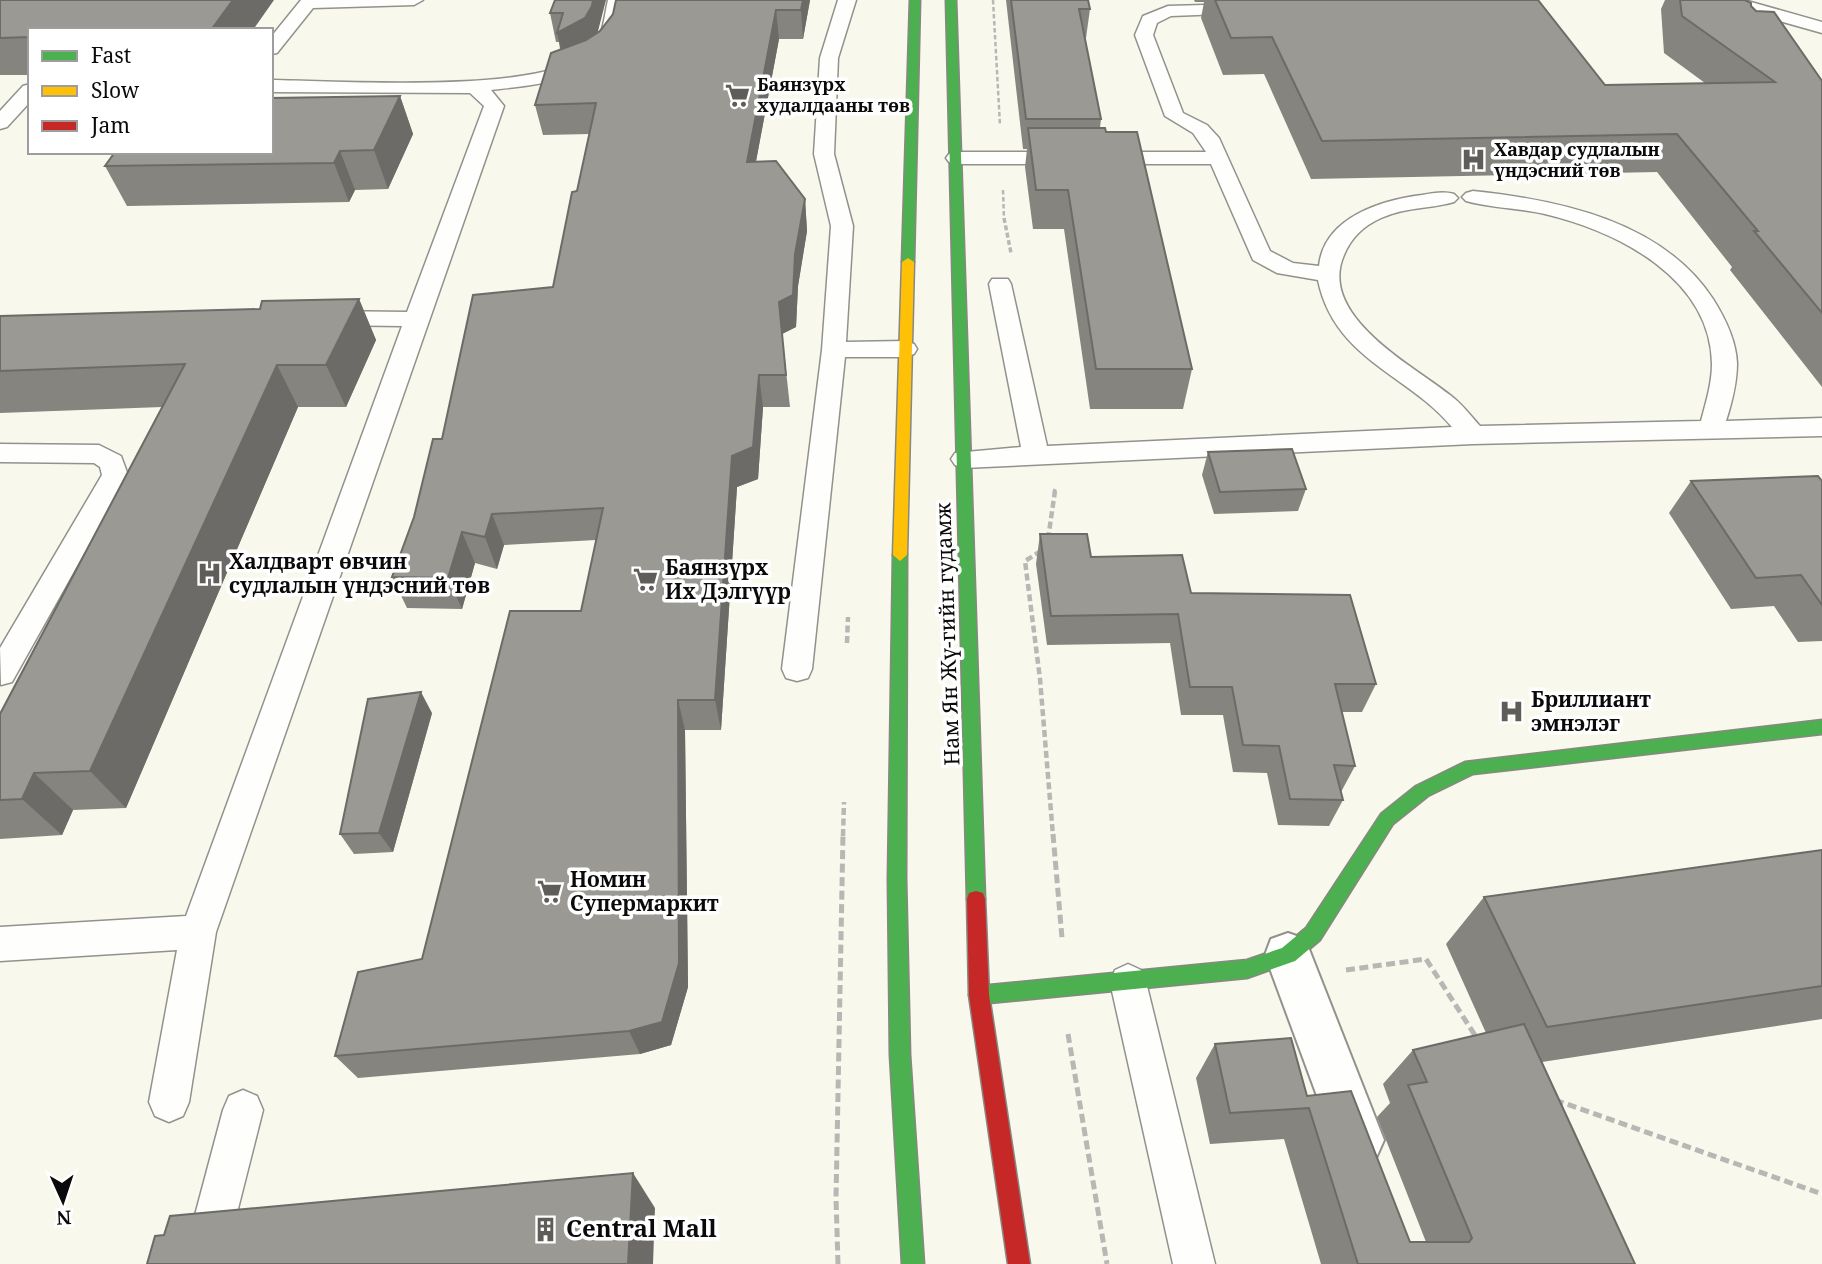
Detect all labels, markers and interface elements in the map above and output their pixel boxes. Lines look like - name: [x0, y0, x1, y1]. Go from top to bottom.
- legend: [28, 28, 273, 154]
- text: Fast: [91, 41, 131, 69]
- place label: Баянзүрх худалдааны төв: [757, 72, 910, 117]
- text: Slow: [91, 76, 140, 104]
- supermarket icon: Баянзүрх худалдааны төв: [723, 81, 751, 109]
- text: Jam: [90, 111, 130, 139]
- place label: Хавдар судлалын үндэсний төв: [1494, 137, 1660, 182]
- hospital icon: Хавдар судлалын үндэсний төв: [1460, 146, 1488, 174]
- street label: Нам Ян Жү-гийн гудамж: [928, 502, 966, 766]
- place label: Халдварт өвчин судлалын үндэсний төв: [229, 547, 490, 599]
- place label: Баянзүрх Их Дэлгүүр: [665, 553, 791, 605]
- hospital icon: Халдварт өвчин судлалын үндэсний төв: [195, 560, 223, 588]
- supermarket icon: Баянзүрх Их Дэлгүүр: [631, 566, 659, 594]
- place label: Бриллиант эмнэлэг: [1531, 685, 1651, 737]
- hospital icon: Бриллиант эмнэлэг: [1497, 698, 1525, 726]
- place label: Номин Супермаркит: [570, 865, 719, 917]
- supermarket icon: Номин Супермаркит: [536, 878, 564, 906]
- north arrow: [28, 1166, 98, 1236]
- text: N: [56, 1205, 72, 1231]
- place label: Central Mall: [566, 1211, 717, 1244]
- building icon: Central Mall: [532, 1215, 560, 1243]

